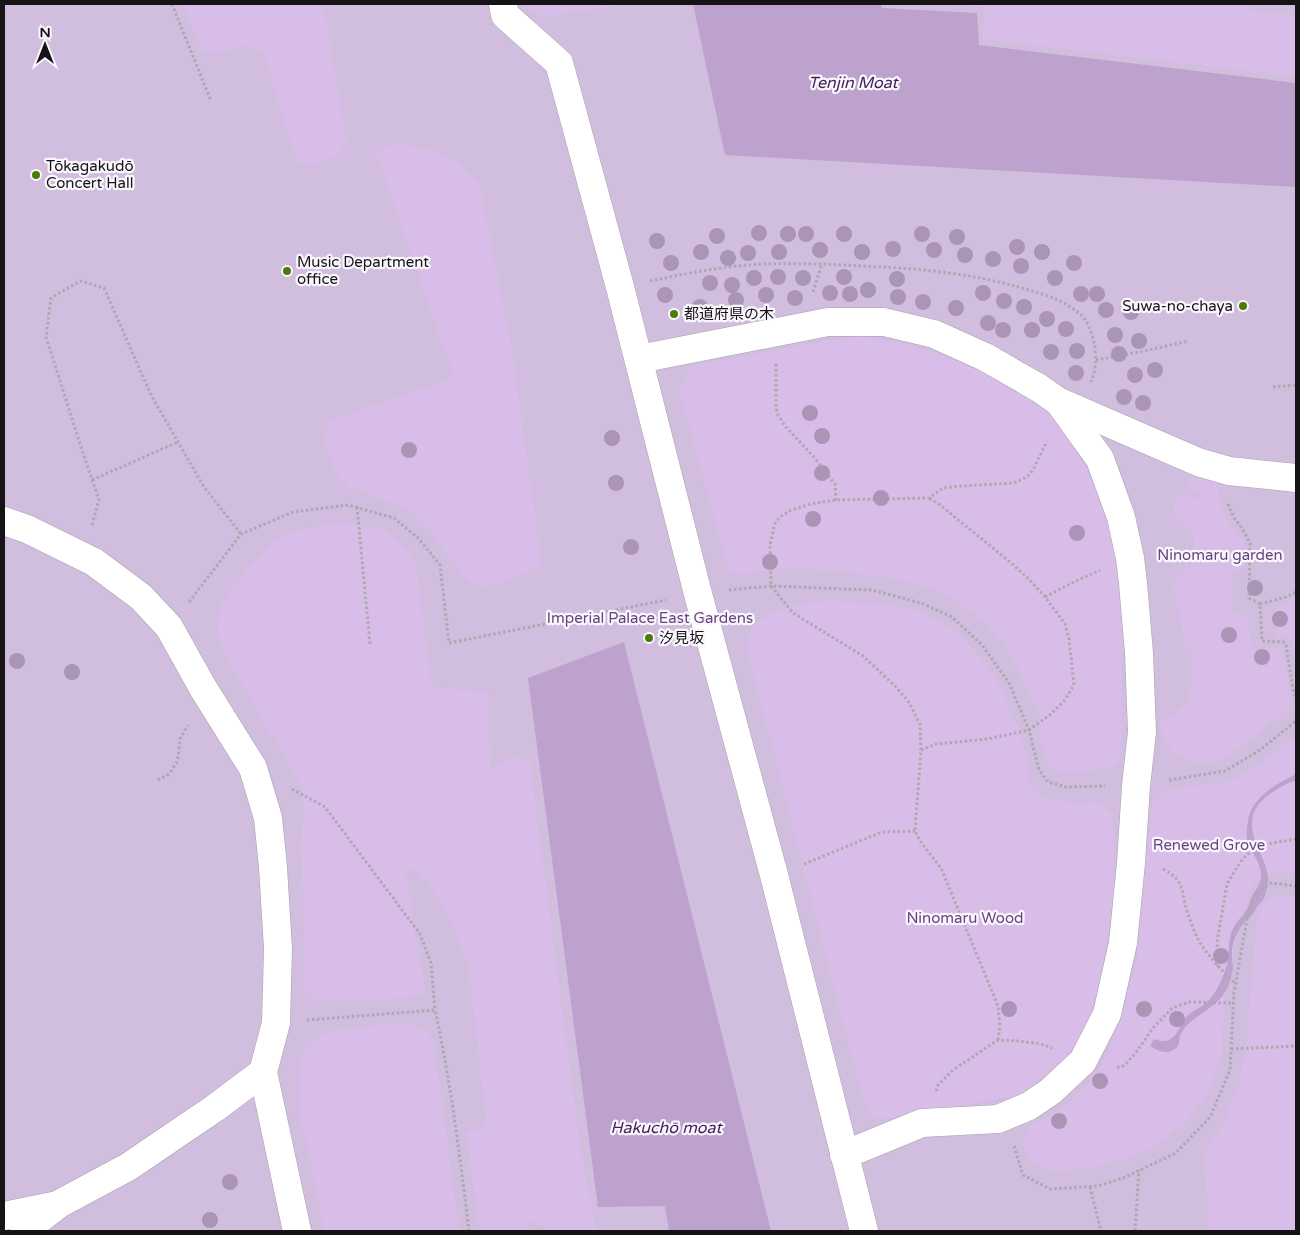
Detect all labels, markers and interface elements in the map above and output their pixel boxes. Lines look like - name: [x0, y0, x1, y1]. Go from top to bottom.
- north arrow: [20, 20, 70, 70]
- text: N: [39, 24, 51, 41]
- water label: Tenjin Moat: [808, 73, 900, 93]
- place label: Tōkagakudō Concert Hall: [46, 157, 134, 192]
- marker: Tōkagakudō Concert Hall: [30, 169, 42, 181]
- place label: Music Department office: [297, 253, 429, 288]
- marker: Music Department office: [281, 265, 293, 277]
- place label: Suwa-no-chaya: [1122, 297, 1233, 315]
- marker: Suwa-no-chaya: [1237, 300, 1249, 312]
- place label: 都道府県の木: [684, 305, 774, 323]
- marker: 都道府県の木: [668, 308, 680, 320]
- park label: Ninomaru garden: [1157, 546, 1283, 564]
- park label: Imperial Palace East Gardens: [547, 609, 753, 627]
- place label: 汐見坂: [659, 629, 704, 647]
- marker: 汐見坂: [643, 632, 655, 644]
- park label: Renewed Grove: [1153, 836, 1265, 854]
- park label: Ninomaru Wood: [906, 909, 1024, 927]
- water label: Hakuchō moat: [610, 1118, 723, 1138]

